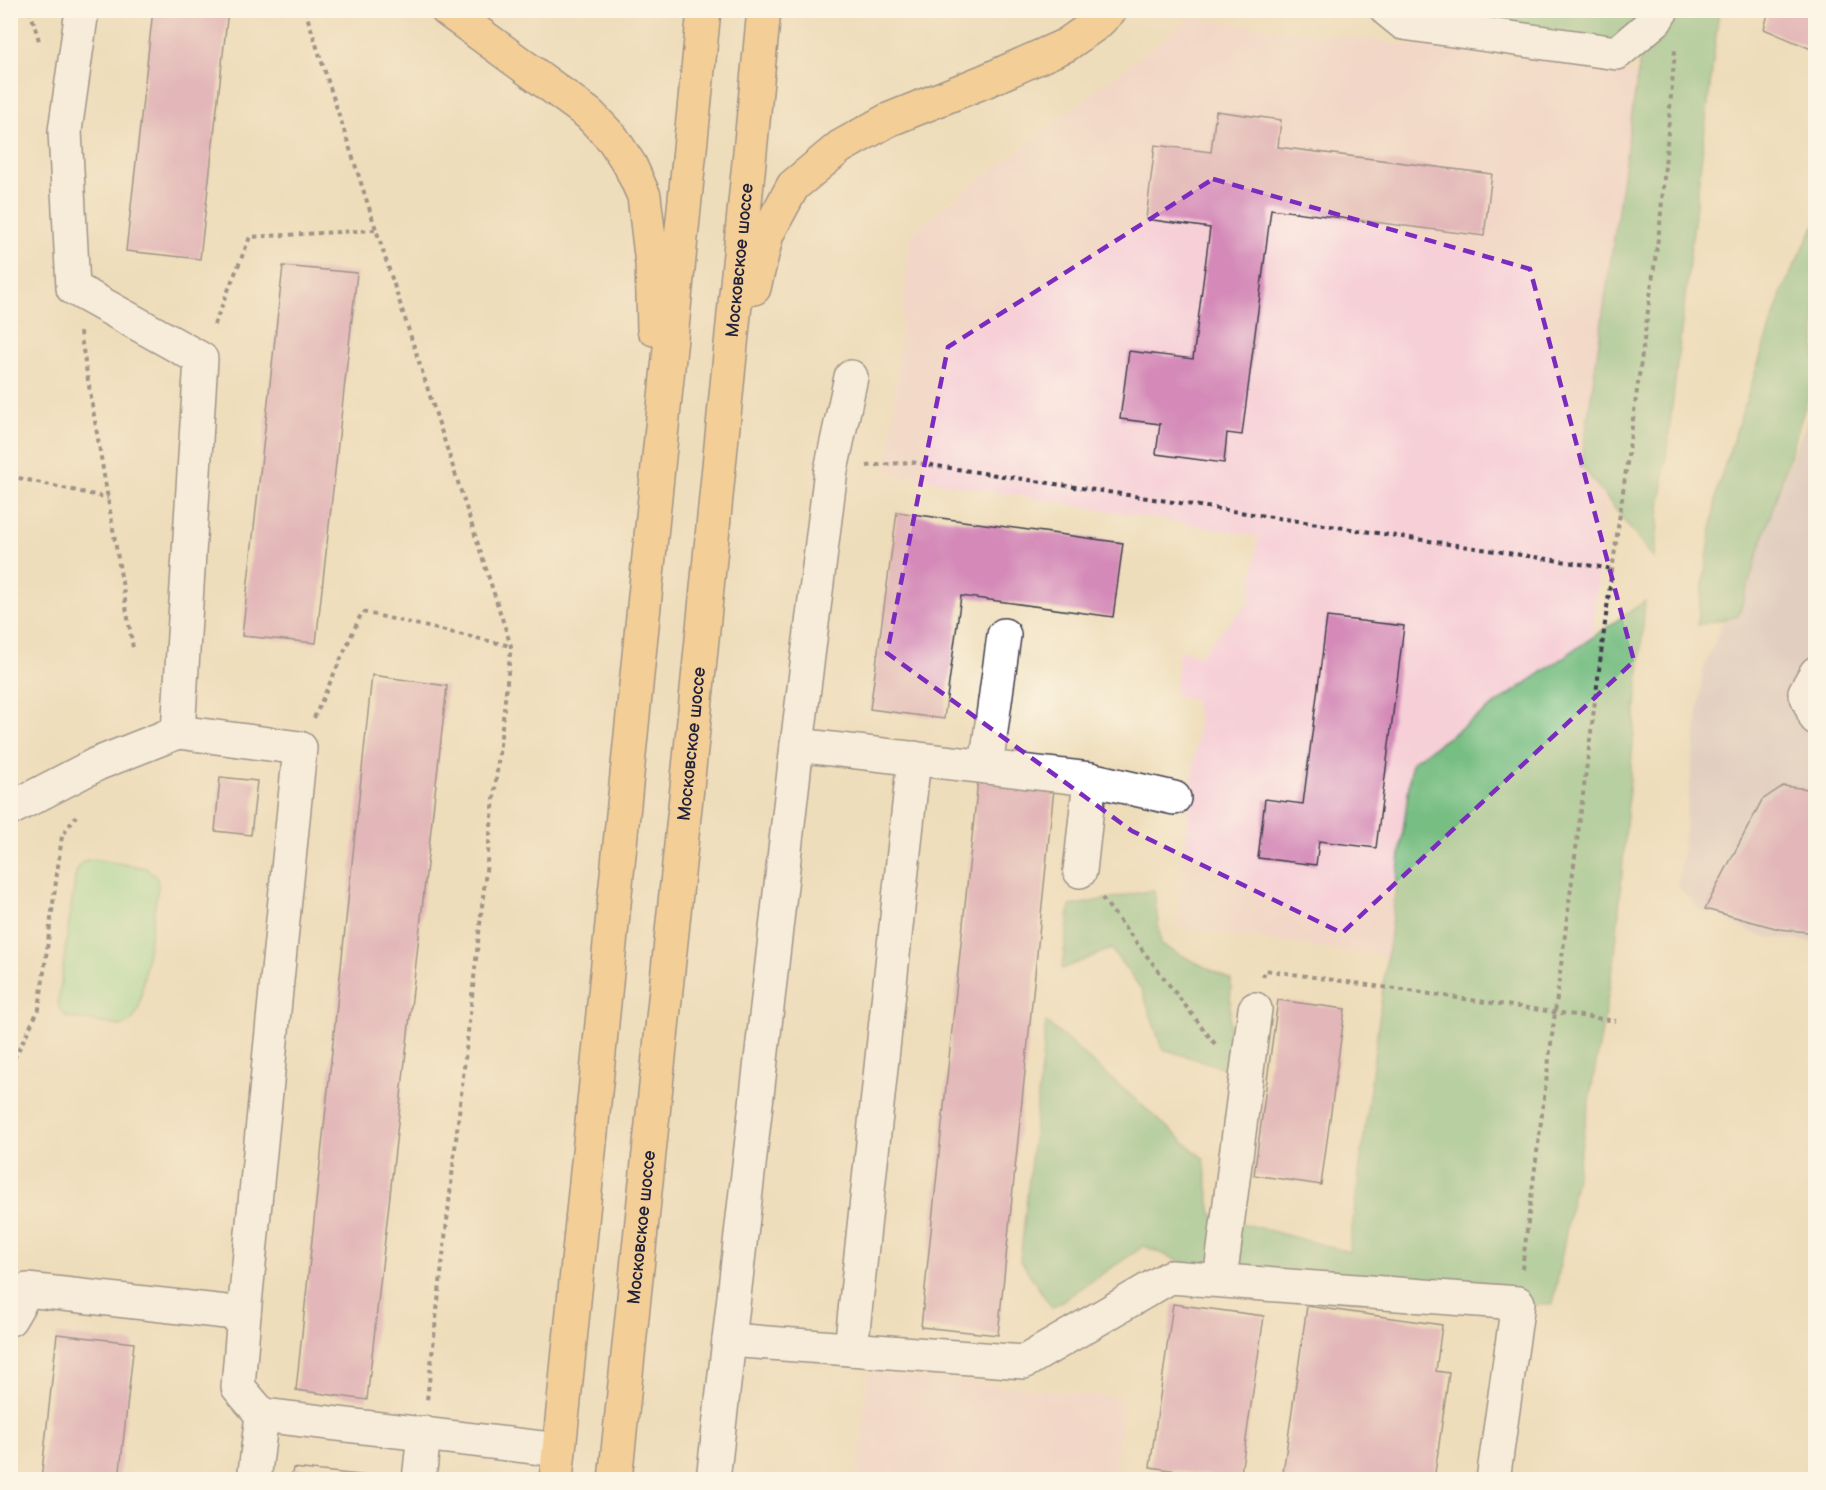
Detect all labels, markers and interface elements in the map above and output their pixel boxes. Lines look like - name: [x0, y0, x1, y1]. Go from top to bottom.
- street label: Московское шоссе: [722, 182, 758, 338]
- street label: Московское шоссе: [674, 666, 710, 822]
- street label: Московское шоссе: [623, 1149, 660, 1306]

